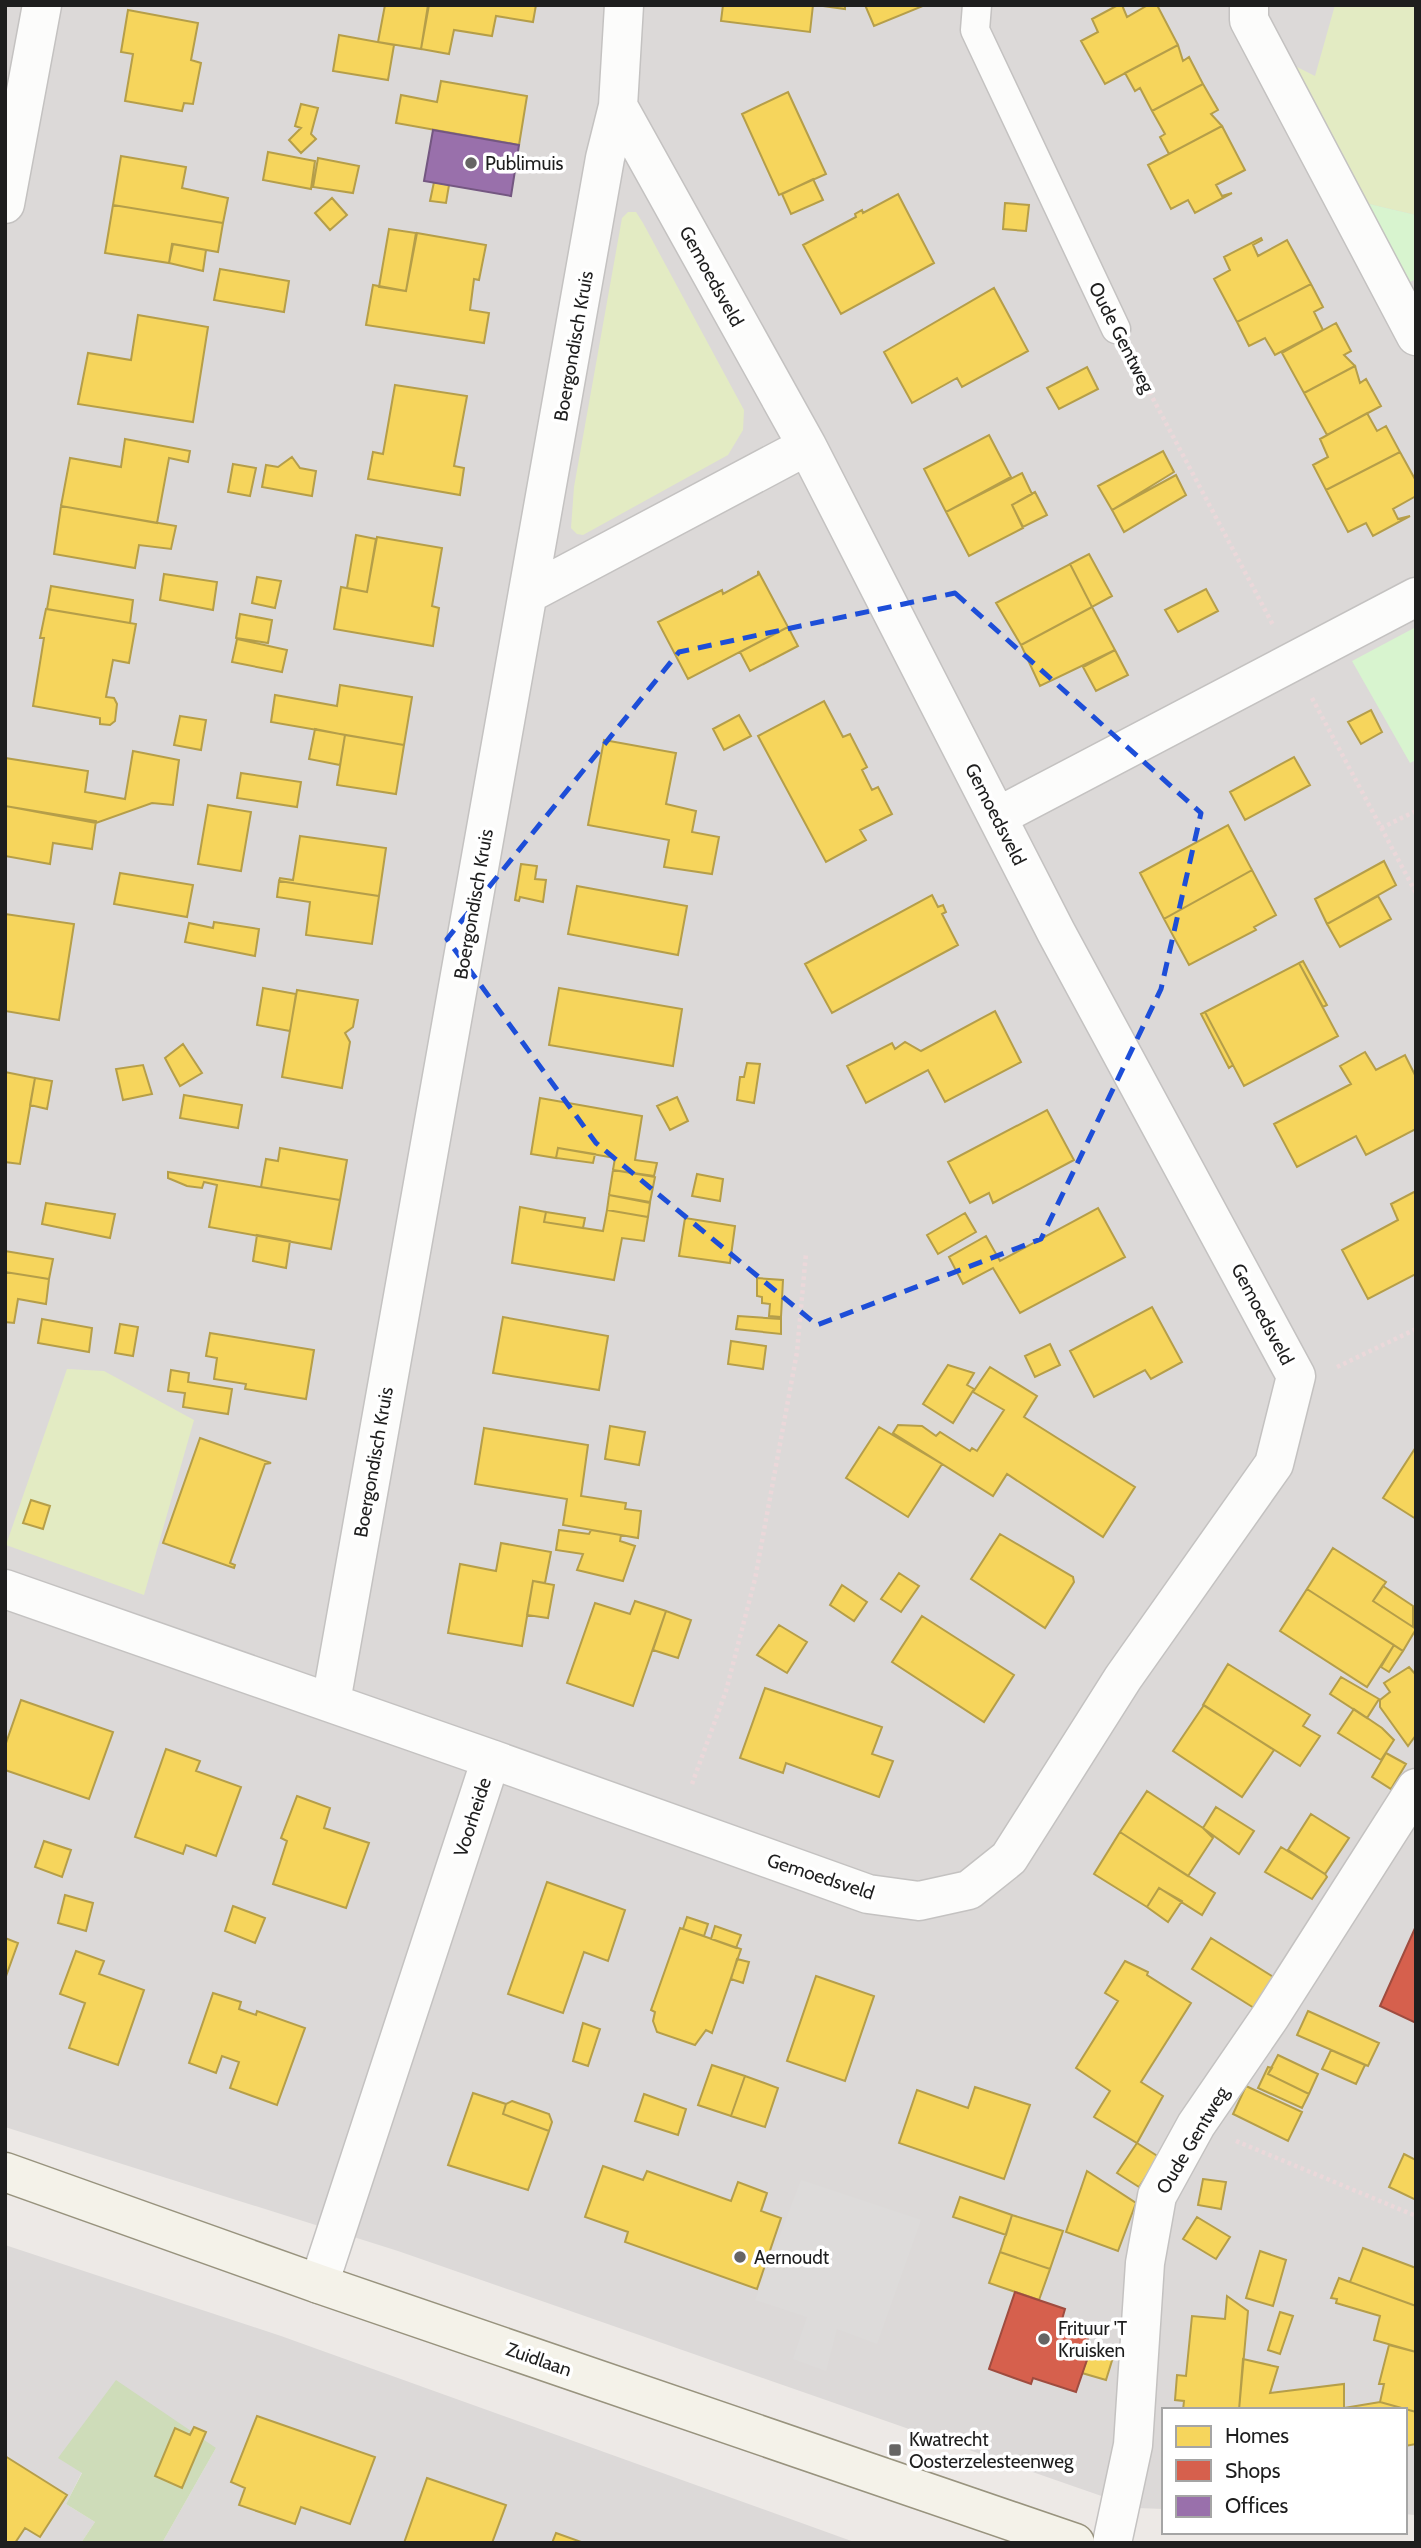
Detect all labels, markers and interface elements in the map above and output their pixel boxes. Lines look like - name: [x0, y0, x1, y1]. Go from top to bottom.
- place label: Publimuis: [485, 152, 563, 175]
- marker: Publimuis: [463, 155, 479, 171]
- street label: Gemoedsveld: [674, 222, 749, 331]
- street label: Boergondisch Kruis: [549, 269, 598, 423]
- street label: Oude Gentweg: [1084, 278, 1160, 397]
- street label: Gemoedsveld: [960, 759, 1031, 869]
- street label: Boergondisch Kruis: [449, 827, 498, 981]
- street label: Gemoedsveld: [1226, 1260, 1299, 1369]
- street label: Boergondisch Kruis: [349, 1385, 398, 1539]
- street label: Voorheide: [449, 1775, 496, 1860]
- street label: Gemoedsveld: [764, 1848, 877, 1905]
- street label: Oude Gentweg: [1151, 2082, 1234, 2198]
- place label: Aernoudt: [754, 2246, 830, 2269]
- marker: Aernoudt: [732, 2249, 748, 2265]
- place label: Frituur 'T Kruisken: [1058, 2317, 1127, 2362]
- marker: Frituur 'T Kruisken: [1036, 2331, 1052, 2347]
- street label: Zuidlaan: [503, 2338, 575, 2381]
- legend: [1162, 2408, 1407, 2534]
- text: Homes: [1225, 2423, 1289, 2448]
- place label: Kwatrecht Oosterzelesteenweg: [909, 2428, 1074, 2473]
- marker: Kwatrecht Oosterzelesteenweg: [887, 2442, 903, 2458]
- text: Shops: [1225, 2458, 1281, 2483]
- text: Offices: [1225, 2493, 1289, 2518]

